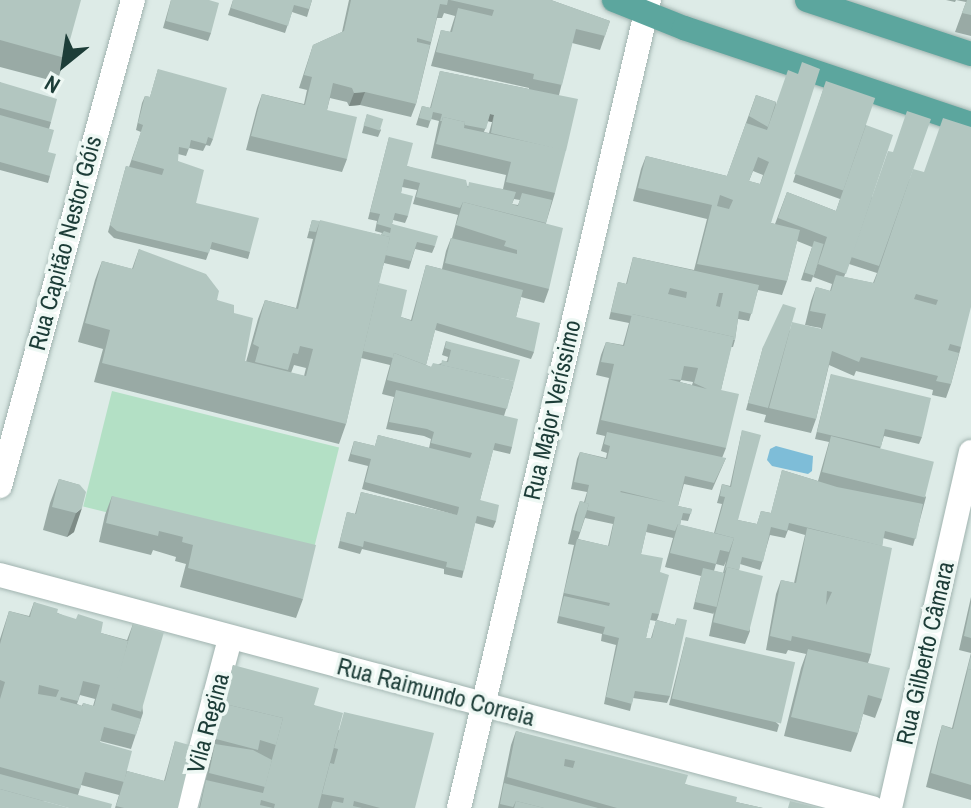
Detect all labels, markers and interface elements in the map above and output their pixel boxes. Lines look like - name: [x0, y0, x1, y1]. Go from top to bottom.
- north arrow: [24, 24, 104, 104]
- text: N: [39, 69, 65, 101]
- street label: Rua Capitão Nestor Góis: [22, 133, 108, 353]
- street label: Rua Major Veríssimo: [517, 317, 587, 503]
- street label: Rua Gilberto Câmara: [890, 559, 960, 747]
- street label: Rua Raimundo Correia: [334, 652, 538, 732]
- street label: Vila Regina: [181, 670, 235, 776]

